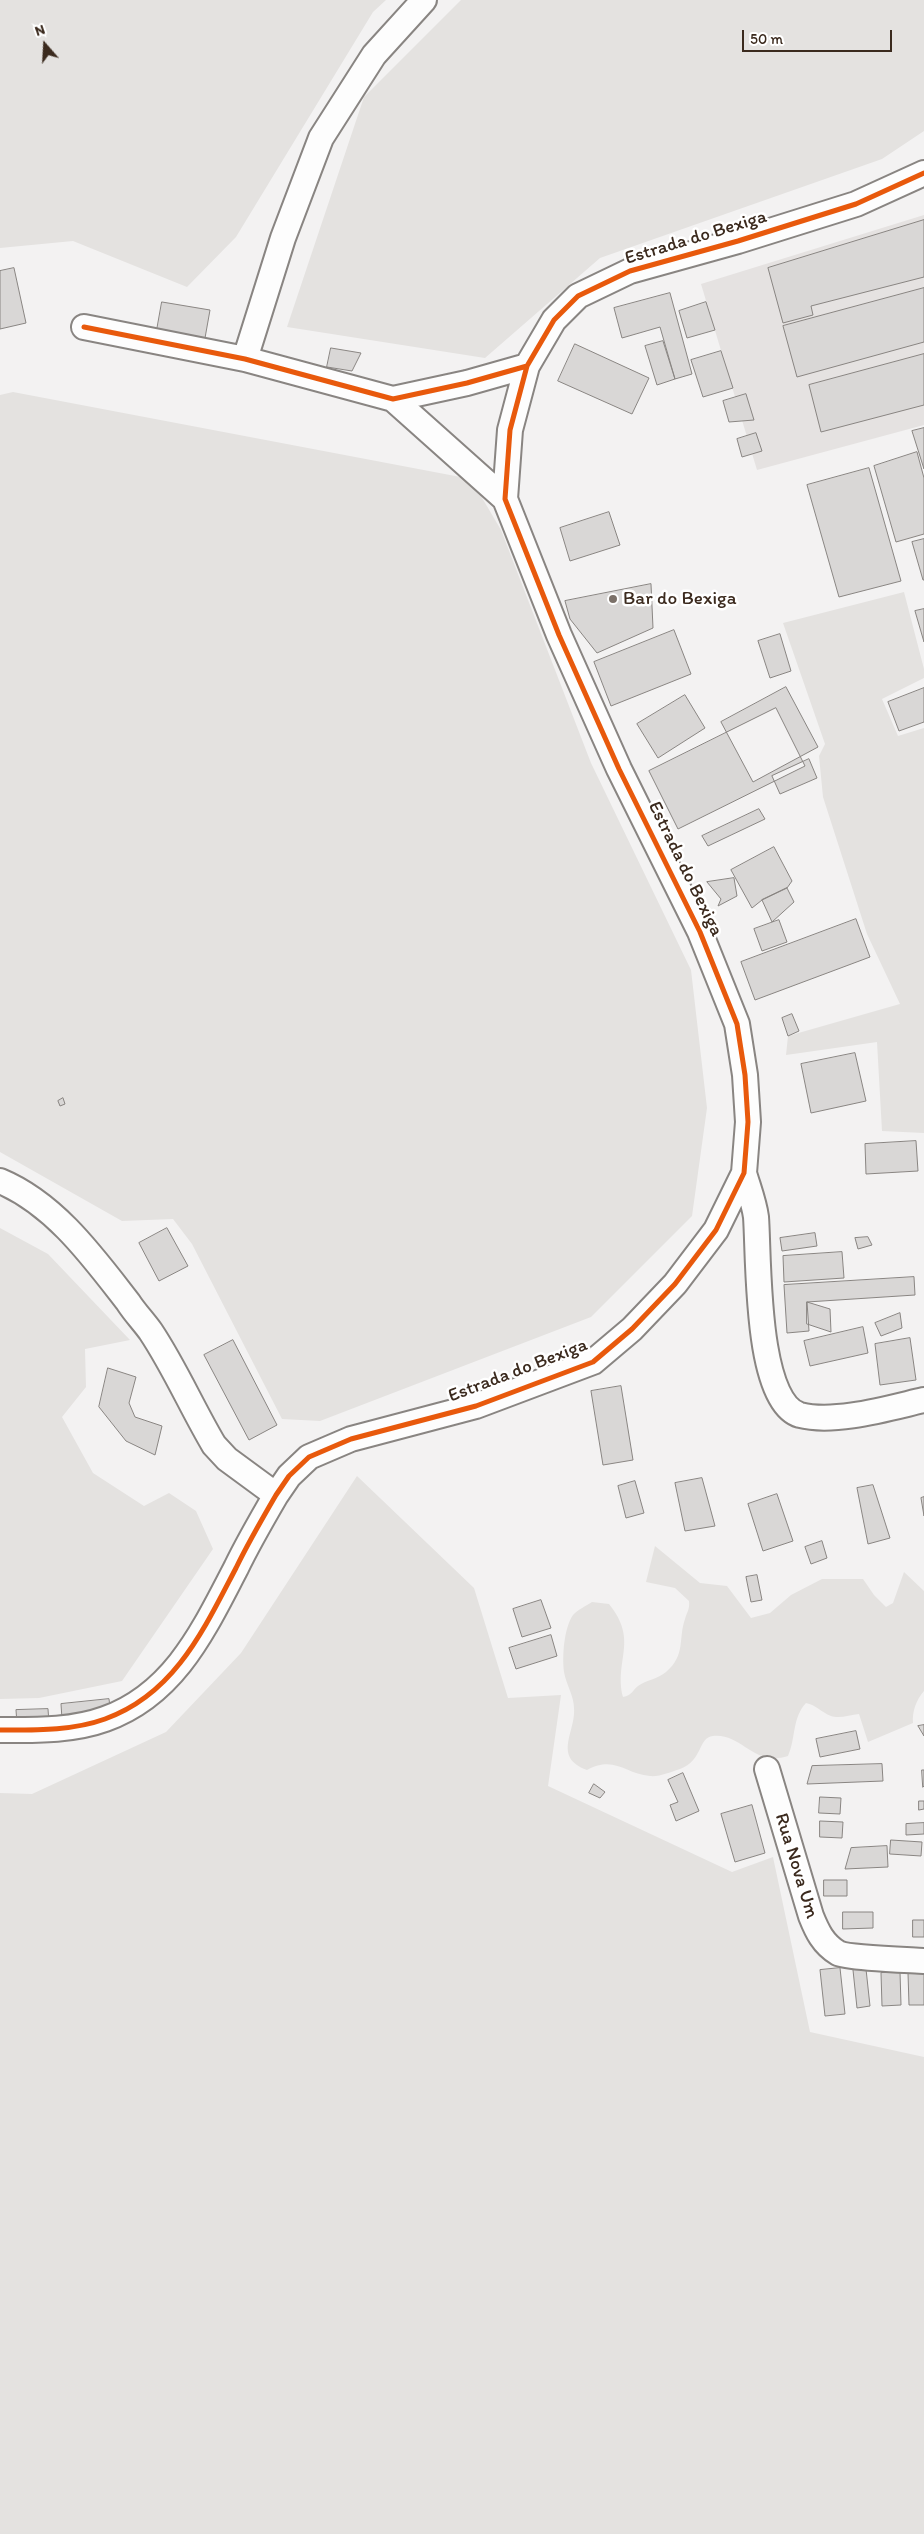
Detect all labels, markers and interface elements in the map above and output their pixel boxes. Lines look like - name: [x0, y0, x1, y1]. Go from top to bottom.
- north arrow: [20, 20, 70, 70]
- scale bar: [744, 20, 894, 52]
- text: N: [33, 21, 47, 40]
- text: 50 m: [750, 30, 783, 48]
- street label: Estrada do Bexiga: [622, 206, 770, 270]
- place label: Bar do Bexiga: [623, 588, 737, 610]
- marker: Bar do Bexiga: [607, 593, 619, 605]
- street label: Estrada do Bexiga: [642, 798, 728, 940]
- street label: Estrada do Bexiga: [445, 1334, 591, 1408]
- street label: Rua Nova Um: [769, 1810, 823, 1922]

